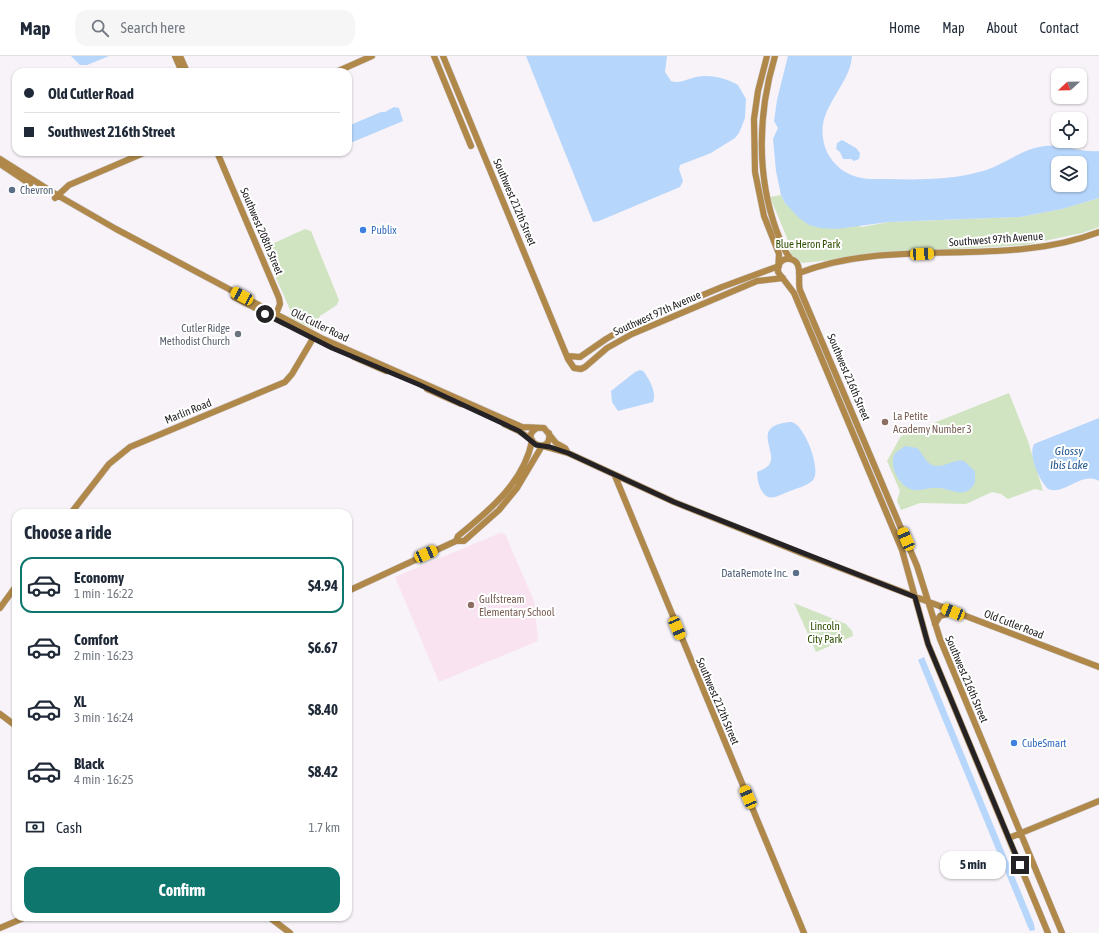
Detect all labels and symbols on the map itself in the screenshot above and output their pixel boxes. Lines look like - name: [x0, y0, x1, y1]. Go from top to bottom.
- north arrow: [1051, 68, 1087, 104]
- street label: Southwest 212th Street: [491, 157, 539, 247]
- place label: Chevron: [20, 184, 53, 196]
- marker: Chevron: [7, 185, 17, 195]
- street label: Southwest 208th Street: [238, 186, 286, 276]
- place label: Publix: [371, 224, 397, 236]
- marker: Publix: [358, 225, 368, 235]
- street label: Southwest 97th Avenue: [948, 230, 1044, 248]
- park label: Blue Heron Park: [776, 238, 841, 250]
- car: [910, 247, 934, 261]
- car: [229, 285, 255, 307]
- street label: Southwest 97th Avenue: [611, 288, 703, 338]
- route start: [256, 305, 274, 323]
- street label: Old Cutler Road: [289, 306, 351, 344]
- place label: Cutler Ridge Methodist Church: [159, 322, 230, 347]
- marker: Cutler Ridge Methodist Church: [233, 329, 243, 339]
- street label: Southwest 216th Street: [825, 332, 873, 422]
- street label: Marlin Road: [163, 396, 213, 426]
- place label: La Petite Academy Number 3: [893, 410, 972, 435]
- marker: La Petite Academy Number 3: [880, 417, 890, 427]
- water label: Glossy Ibis Lake: [1050, 444, 1089, 472]
- car: [896, 526, 916, 552]
- car: [413, 544, 439, 564]
- place label: DataRemote Inc.: [721, 567, 788, 579]
- marker: DataRemote Inc.: [791, 568, 801, 578]
- place label: Gulfstream Elementary School: [479, 593, 555, 618]
- marker: Gulfstream Elementary School: [466, 600, 476, 610]
- car: [940, 602, 966, 622]
- street label: Old Cutler Road: [982, 607, 1046, 641]
- car: [667, 615, 687, 641]
- park label: Lincoln City Park: [807, 620, 843, 645]
- street label: Southwest 216th Street: [943, 634, 991, 724]
- street label: Southwest 212th Street: [694, 656, 742, 746]
- place label: CubeSmart: [1022, 737, 1066, 749]
- marker: CubeSmart: [1009, 738, 1019, 748]
- car: [738, 784, 758, 810]
- callout: 5 min: [940, 851, 1006, 879]
- route end: [1011, 856, 1029, 874]

